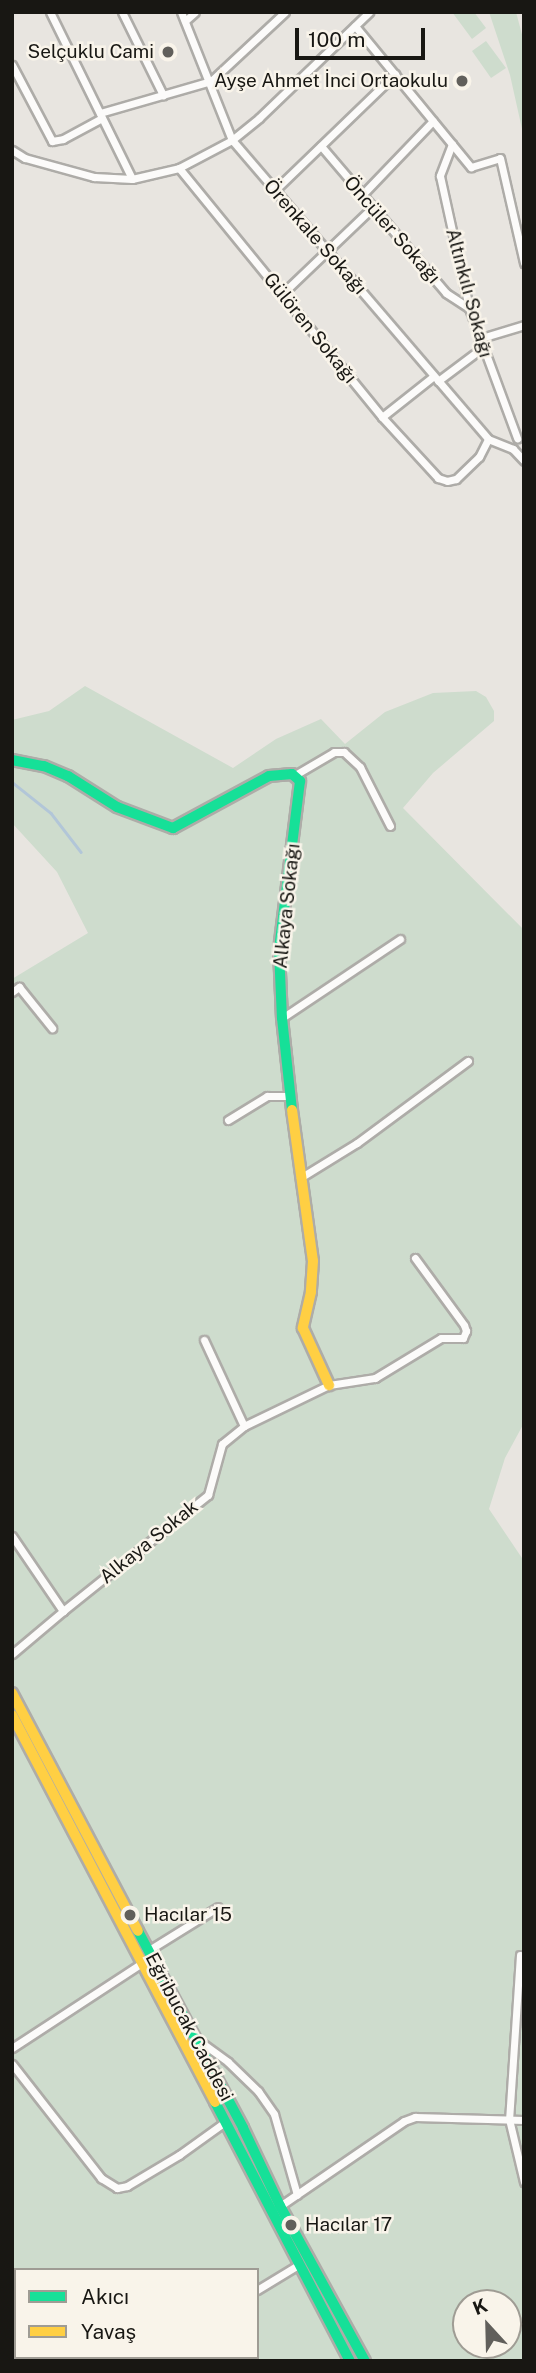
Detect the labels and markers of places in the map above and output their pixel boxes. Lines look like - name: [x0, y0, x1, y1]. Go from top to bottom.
- place label: Selçuklu Cami: [27, 41, 154, 63]
- marker: Selçuklu Cami: [160, 44, 176, 60]
- place label: Ayşe Ahmet İnci Ortaokulu: [214, 70, 448, 92]
- marker: Ayşe Ahmet İnci Ortaokulu: [454, 73, 470, 89]
- place label: Hacılar 15: [144, 1904, 232, 1926]
- marker: Hacılar 15: [122, 1907, 138, 1923]
- place label: Hacılar 17: [305, 2214, 392, 2236]
- marker: Hacılar 17: [283, 2217, 299, 2233]

